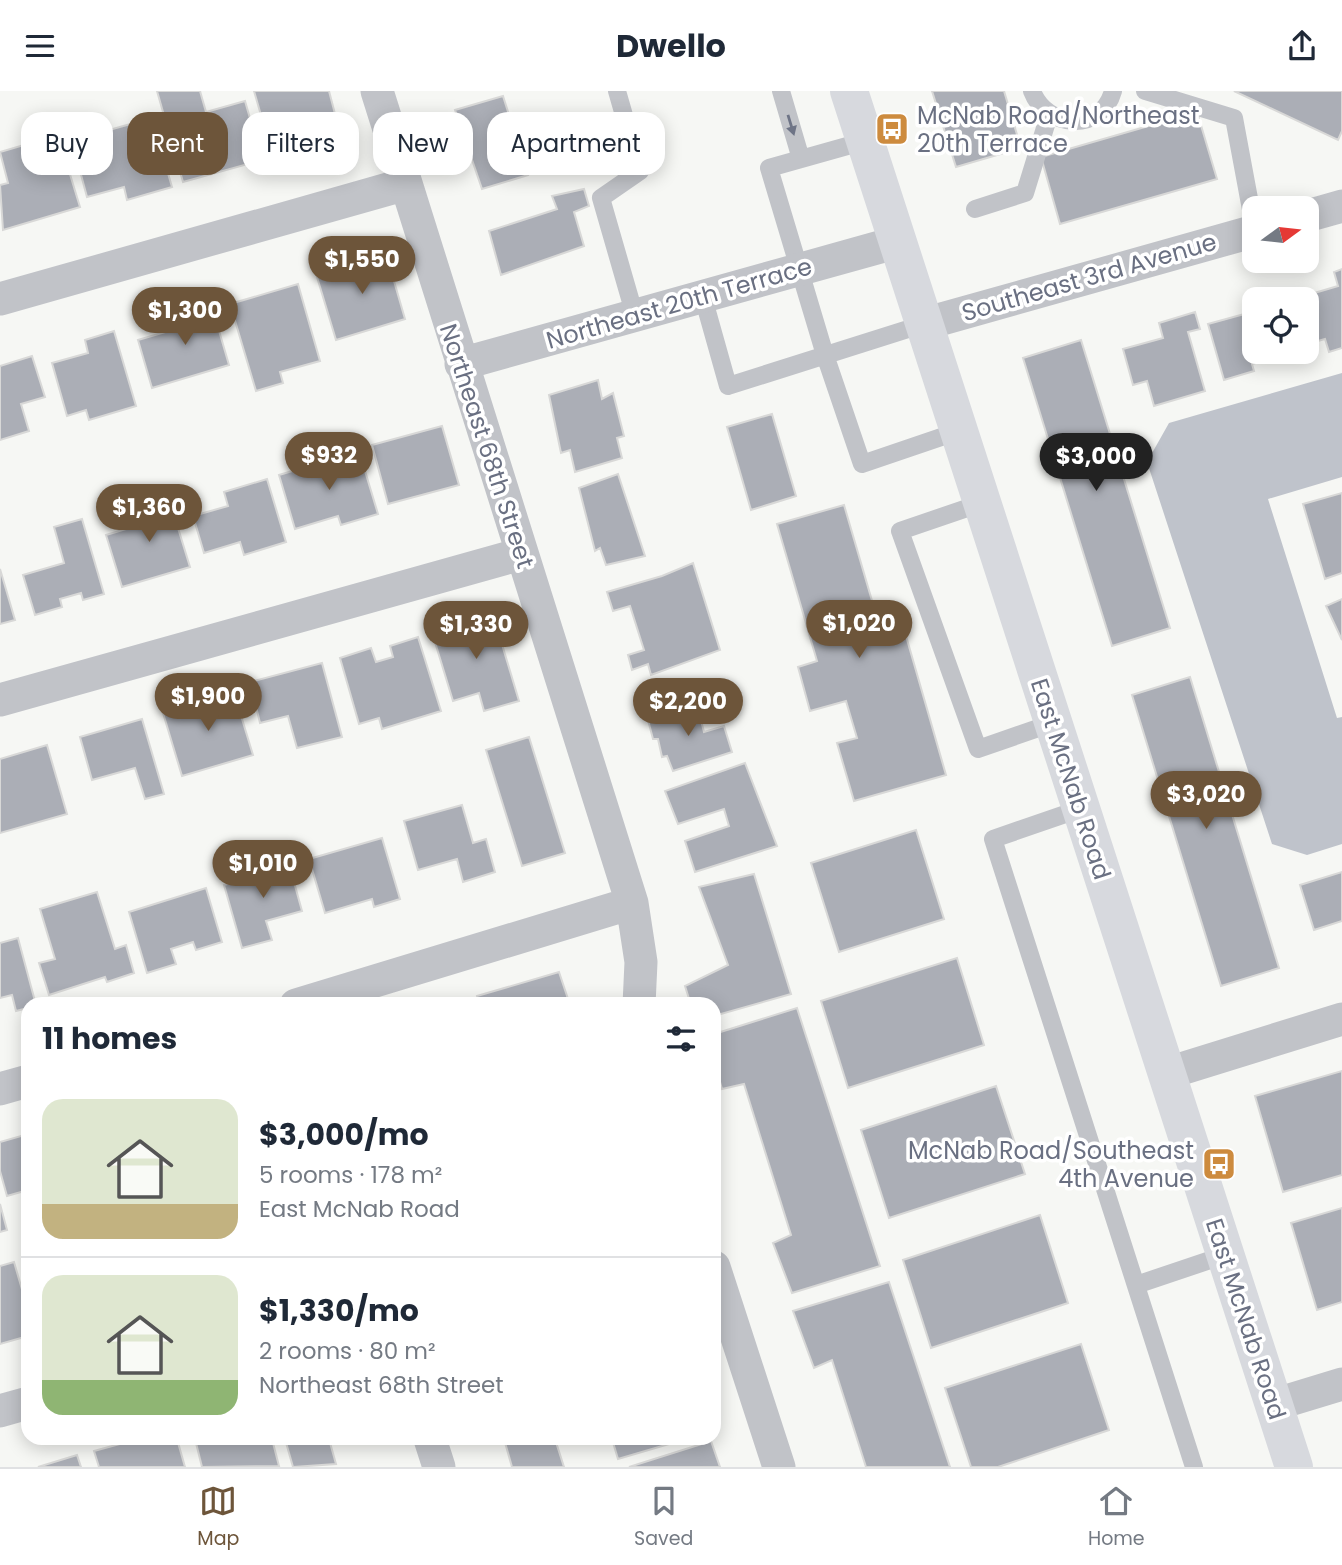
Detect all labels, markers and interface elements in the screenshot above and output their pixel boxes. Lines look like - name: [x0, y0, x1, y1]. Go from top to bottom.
- text: Dwello: [616, 23, 726, 68]
- icon: menu: [21, 27, 59, 65]
- icon: share: [1283, 27, 1321, 65]
- place label: McNab Road/Northeast 20th Terrace: [917, 99, 1199, 160]
- bus stop icon: McNab Road/Northeast 20th Terrace: [873, 110, 911, 148]
- chip: Buy: [21, 112, 113, 175]
- chip: Rent: [127, 112, 228, 175]
- chip: Filters: [242, 112, 359, 175]
- chip: New: [373, 112, 473, 175]
- chip: Apartment: [487, 112, 665, 175]
- one-way arrow: [786, 115, 796, 136]
- north arrow: [1242, 196, 1320, 273]
- map controls: [1242, 196, 1319, 364]
- street label: Southeast 3rd Avenue: [958, 225, 1220, 329]
- pin: $1,550: [305, 237, 419, 296]
- text: $1,550: [324, 243, 400, 275]
- street label: Northeast 20th Terrace: [542, 249, 816, 357]
- pin: $1,300: [128, 287, 242, 347]
- button: locate: [1242, 287, 1319, 364]
- text: $1,300: [148, 294, 222, 326]
- street label: Northeast 68th Street: [432, 320, 542, 572]
- pin: $932: [288, 433, 370, 492]
- pin: $3,000: [1039, 433, 1153, 493]
- text: $932: [301, 439, 357, 471]
- text: $3,000: [1056, 440, 1136, 472]
- pin: $1,360: [92, 484, 206, 544]
- text: $1,360: [112, 491, 186, 523]
- pin: $1,330: [419, 601, 533, 661]
- pin: $1,020: [802, 601, 916, 660]
- text: $1,020: [822, 607, 896, 639]
- text: $1,330: [439, 608, 513, 640]
- pin: $1,900: [151, 673, 265, 733]
- street label: East McNab Road: [1023, 674, 1119, 884]
- pin: $2,200: [631, 679, 745, 738]
- text: $1,900: [171, 680, 245, 712]
- text: $2,200: [649, 685, 727, 717]
- pin: $3,020: [1149, 771, 1263, 831]
- text: $3,020: [1167, 778, 1245, 810]
- pin: $1,010: [206, 841, 320, 900]
- text: $1,010: [228, 847, 298, 879]
- text: 11 homes: [42, 1017, 177, 1060]
- icon: filters: [662, 1020, 700, 1058]
- text: $3,000/mo: [259, 1113, 429, 1156]
- icon: home: [98, 1127, 182, 1211]
- place label: McNab Road/Southeast 4th Avenue: [908, 1134, 1194, 1195]
- bus stop icon: McNab Road/Southeast 4th Avenue: [1200, 1145, 1238, 1183]
- text: 5 rooms · 178 m²: [259, 1159, 442, 1191]
- text: East McNab Road: [259, 1193, 460, 1225]
- street label: East McNab Road: [1198, 1214, 1294, 1424]
- text: $1,330/mo: [259, 1289, 419, 1332]
- icon: home: [98, 1303, 182, 1387]
- text: 2 rooms · 80 m²: [259, 1335, 436, 1367]
- text: Northeast 68th Street: [259, 1369, 504, 1401]
- tab: Map: [197, 1482, 239, 1553]
- tab: Saved: [634, 1482, 693, 1553]
- tab: Home: [1088, 1482, 1145, 1553]

